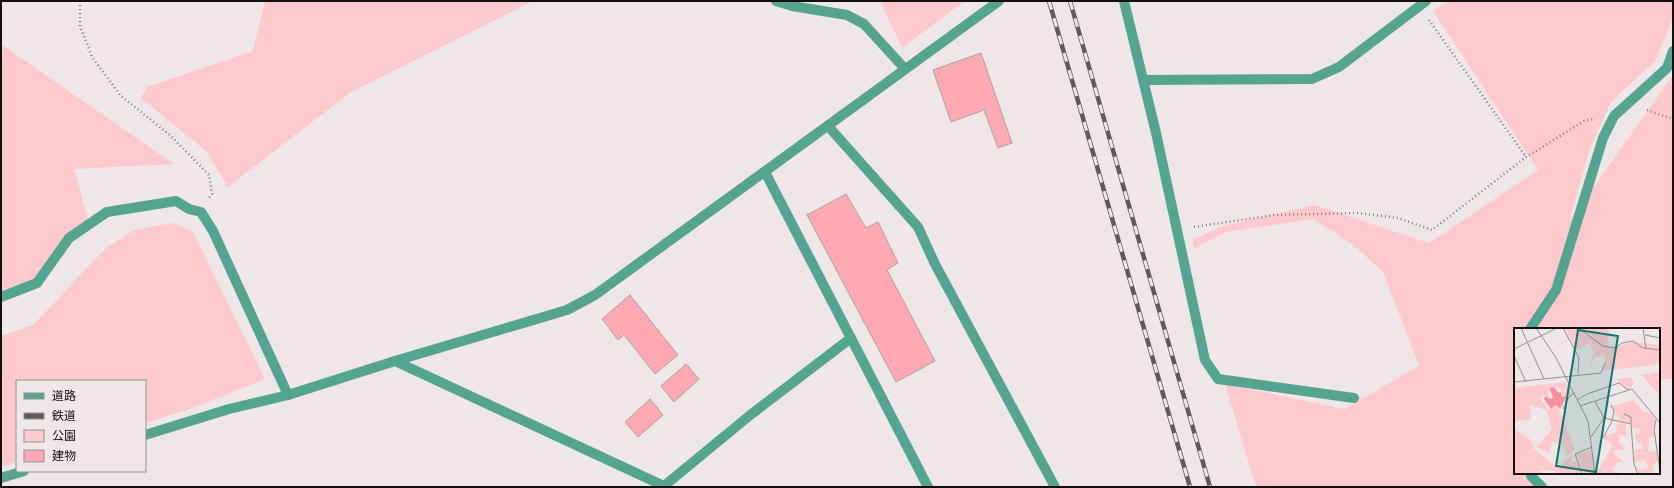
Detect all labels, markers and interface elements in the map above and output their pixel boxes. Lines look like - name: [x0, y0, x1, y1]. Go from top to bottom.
- inset map: [1514, 328, 1660, 474]
- legend: [16, 380, 146, 472]
- text: 道路: [52, 388, 76, 404]
- text: 鉄道: [52, 408, 76, 424]
- text: 公園: [52, 428, 76, 444]
- text: 建物: [52, 448, 76, 464]

